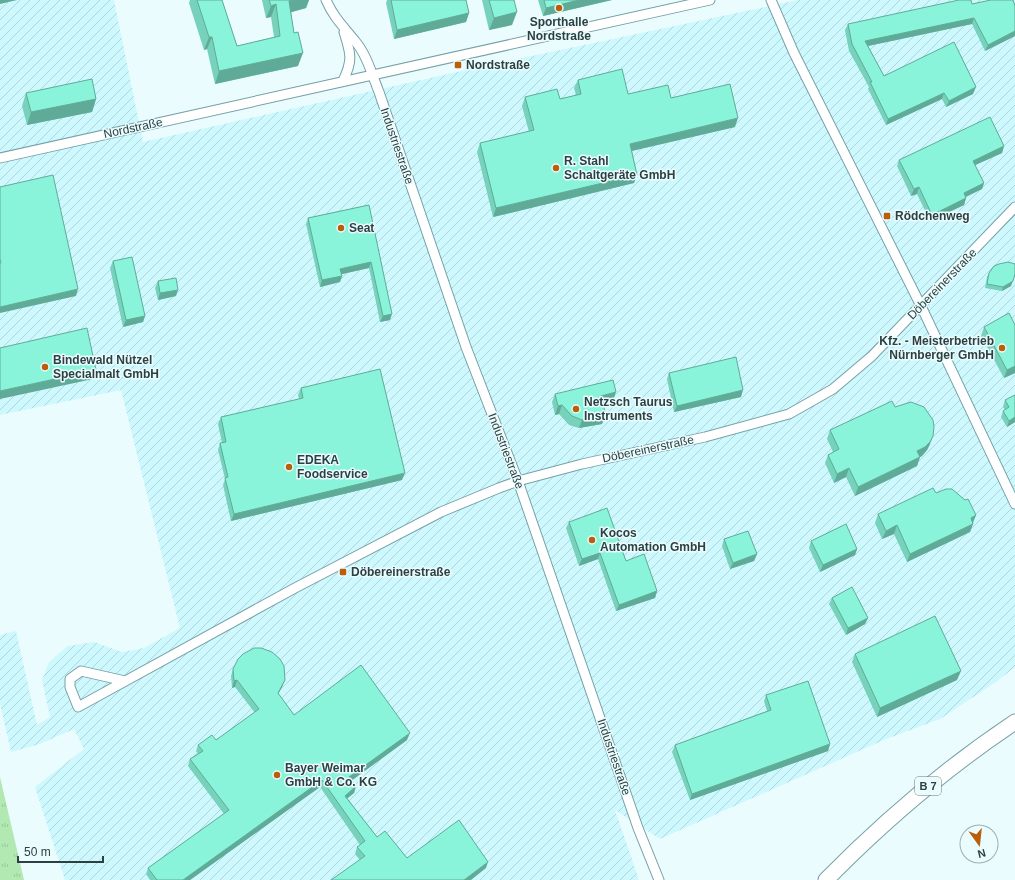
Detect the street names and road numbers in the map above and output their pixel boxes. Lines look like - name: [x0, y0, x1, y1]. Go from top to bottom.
- street label: Industriestraße: [377, 106, 417, 186]
- street label: Nordstraße: [102, 115, 164, 141]
- street label: Döbereinerstraße: [905, 245, 980, 322]
- street label: Industriestraße: [485, 411, 527, 491]
- street label: Döbereinerstraße: [601, 432, 695, 466]
- street label: Industriestraße: [594, 717, 634, 797]
- road number: B 7: [915, 777, 941, 795]

